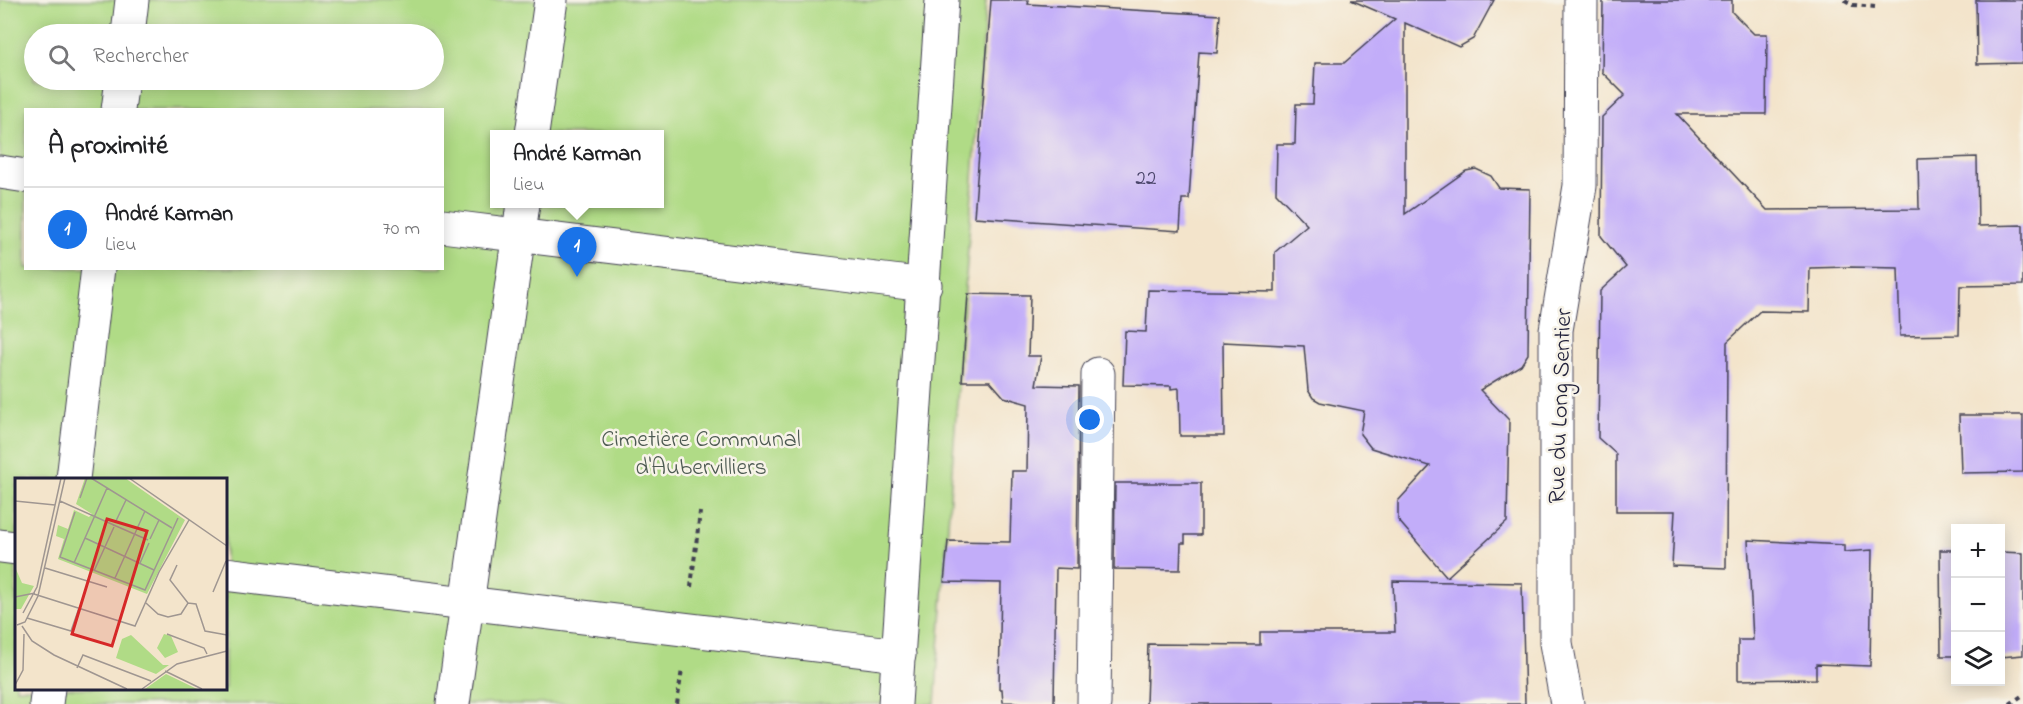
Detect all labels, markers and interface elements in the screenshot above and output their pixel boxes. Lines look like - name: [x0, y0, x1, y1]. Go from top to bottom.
- search box: [24, 24, 444, 90]
- icon: search: [45, 41, 78, 74]
- text: Rechercher: [93, 41, 189, 73]
- text: À proximité: [48, 128, 168, 166]
- popup: [490, 130, 664, 208]
- text: André Karman: [513, 139, 641, 171]
- house number: 22: [1136, 164, 1156, 194]
- text: Lieu: [513, 171, 544, 200]
- text: André Karman: [105, 199, 233, 231]
- text: 1: [64, 215, 71, 244]
- text: 70 m: [383, 215, 420, 244]
- pin: 1: [558, 228, 596, 277]
- text: Lieu: [105, 231, 136, 260]
- street label: Rue du Long Sentier: [1541, 307, 1582, 504]
- your location: [1075, 405, 1104, 434]
- park label: Cimetière Communal d'Aubervilliers: [601, 423, 801, 486]
- inset map: [15, 478, 226, 689]
- map controls: [1951, 524, 2005, 686]
- button: +: [1951, 524, 2005, 578]
- button: −: [1951, 578, 2005, 632]
- button: layers: [1951, 632, 2005, 686]

